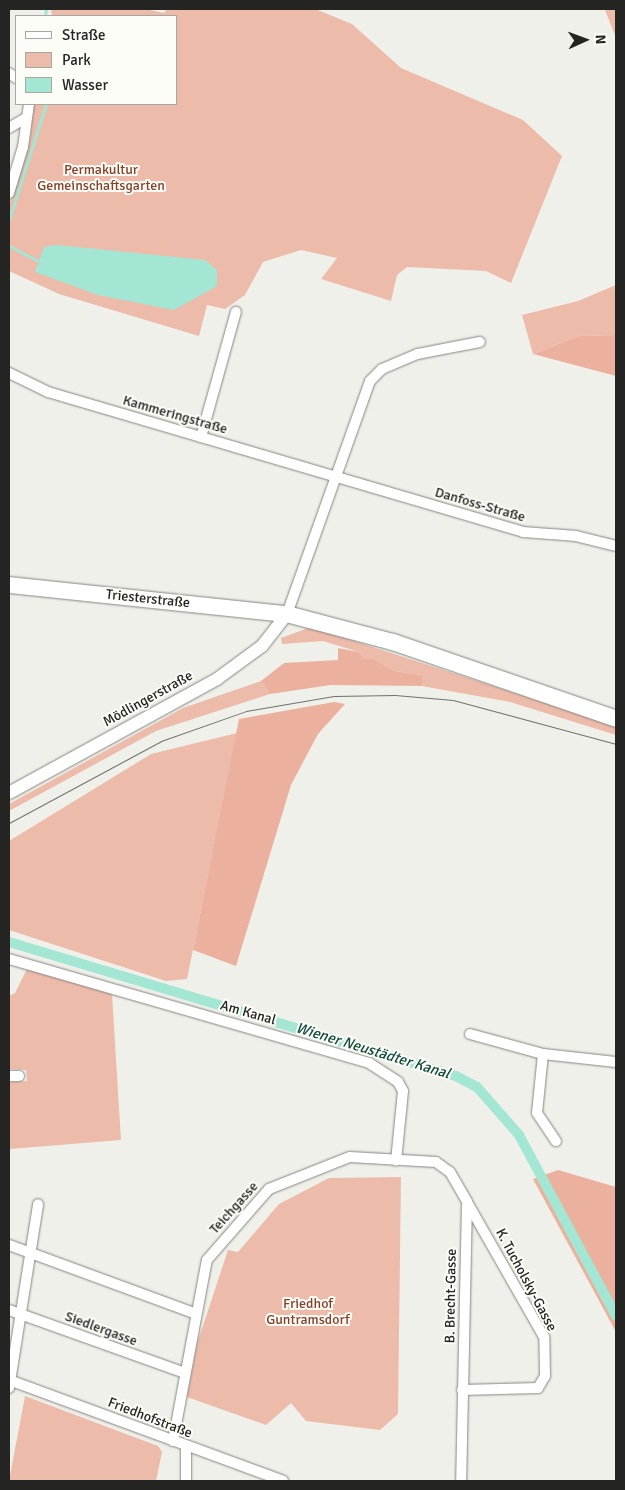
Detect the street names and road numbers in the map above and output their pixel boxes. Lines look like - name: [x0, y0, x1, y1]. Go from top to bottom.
- street label: Kammeringstraße: [121, 392, 229, 438]
- street label: Danfoss-Straße: [433, 484, 527, 526]
- street label: Triesterstraße: [105, 586, 191, 612]
- street label: Mödlingerstraße: [100, 667, 196, 731]
- street label: Am Kanal: [218, 997, 278, 1029]
- street label: Teichgasse: [206, 1178, 262, 1238]
- street label: K. Tucholsky-Gasse: [492, 1226, 560, 1334]
- street label: B. Brecht-Gasse: [442, 1248, 460, 1344]
- street label: Siedlergasse: [63, 1308, 139, 1350]
- street label: Friedhofstraße: [105, 1394, 195, 1442]

